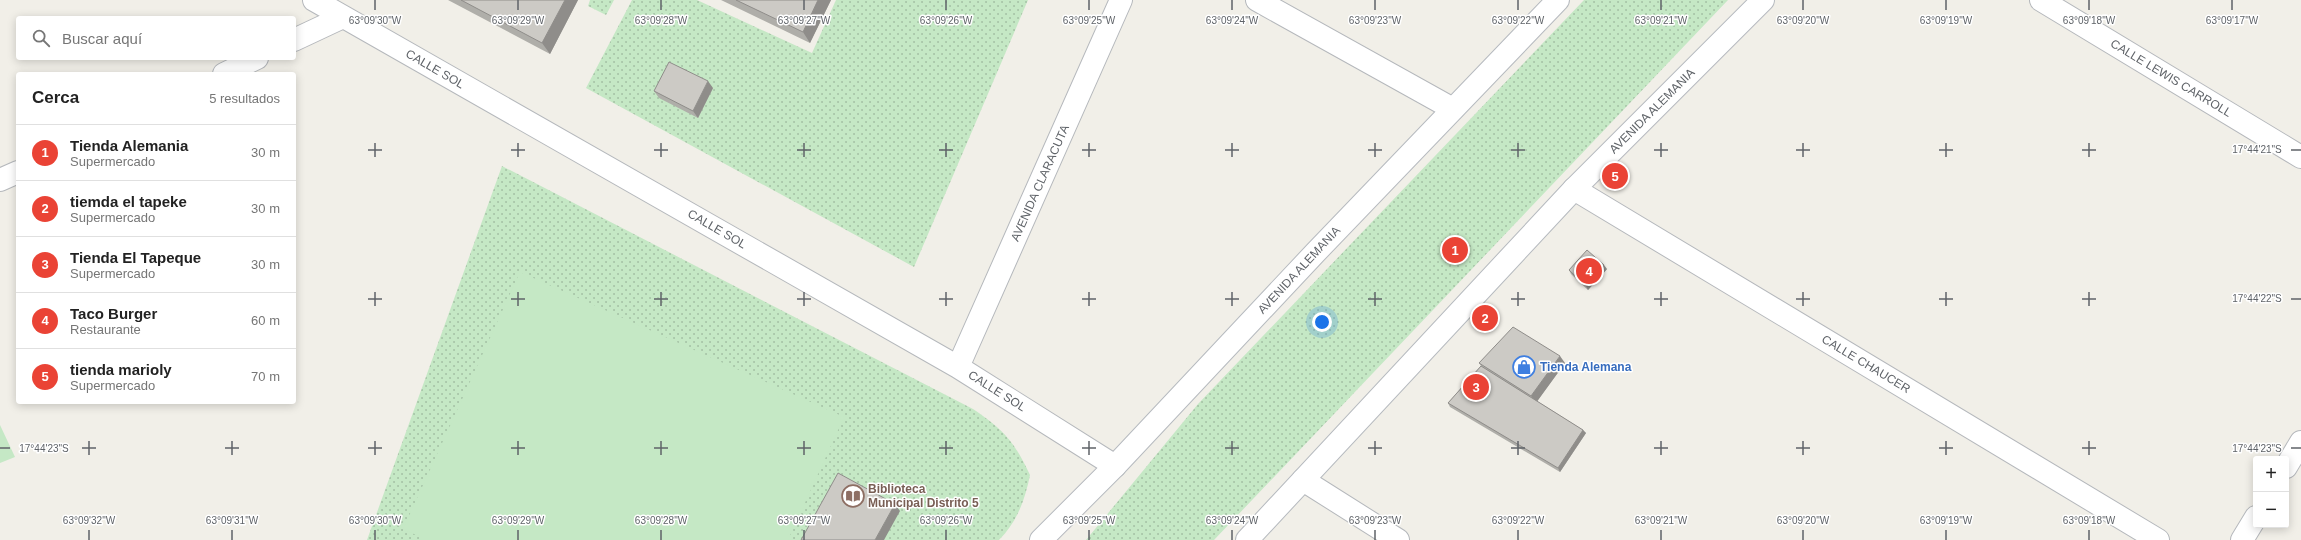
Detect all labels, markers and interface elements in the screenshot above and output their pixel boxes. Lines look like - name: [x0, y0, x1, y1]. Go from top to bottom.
- text: 63°09'30"W: [349, 15, 402, 26]
- text: 63°09'29"W: [492, 15, 545, 26]
- text: 63°09'28"W: [635, 15, 688, 26]
- text: 63°09'27"W: [778, 15, 831, 26]
- text: 63°09'26"W: [920, 15, 973, 26]
- text: 63°09'25"W: [1063, 15, 1116, 26]
- text: 63°09'24"W: [1206, 15, 1259, 26]
- text: 63°09'23"W: [1349, 15, 1402, 26]
- text: 63°09'22"W: [1492, 15, 1545, 26]
- text: 63°09'21"W: [1635, 15, 1688, 26]
- text: 63°09'20"W: [1777, 15, 1830, 26]
- text: 63°09'19"W: [1920, 15, 1973, 26]
- text: 63°09'18"W: [2063, 15, 2116, 26]
- text: 63°09'17"W: [2206, 15, 2259, 26]
- search box: [16, 16, 296, 60]
- icon: search: [30, 27, 52, 49]
- text: Buscar aquí: [62, 30, 142, 47]
- street label: CALLE LEWIS CARROLL: [2108, 36, 2234, 120]
- street label: CALLE SOL: [403, 47, 467, 92]
- street label: AVENIDA ALEMANIA: [1607, 66, 1697, 156]
- text: Cerca: [32, 88, 79, 107]
- text: 5 resultados: [209, 91, 280, 106]
- street label: AVENIDA CLARACUTA: [1008, 122, 1072, 244]
- text: Tienda Alemania: [70, 137, 188, 154]
- text: 17°44'21"S: [2232, 144, 2282, 155]
- text: 1: [41, 145, 49, 160]
- text: 30 m: [251, 145, 280, 160]
- text: Supermercado: [70, 154, 155, 169]
- pin: 5: [1602, 161, 1628, 191]
- text: tiemda el tapeke: [70, 193, 187, 210]
- text: 2: [41, 201, 49, 216]
- text: 30 m: [251, 201, 280, 216]
- street label: CALLE SOL: [685, 207, 749, 252]
- text: Supermercado: [70, 210, 155, 225]
- street label: AVENIDA ALEMANIA: [1255, 223, 1343, 317]
- pin: 1: [1442, 235, 1468, 265]
- text: Tienda El Tapeque: [70, 249, 201, 266]
- pin: 4: [1576, 256, 1602, 286]
- text: 3: [41, 257, 49, 272]
- text: 30 m: [251, 257, 280, 272]
- text: Supermercado: [70, 266, 155, 281]
- text: 17°44'22"S: [2232, 293, 2282, 304]
- pin: 2: [1472, 303, 1498, 333]
- text: Taco Burger: [70, 305, 157, 322]
- your location: [1312, 312, 1332, 332]
- text: 4: [41, 313, 49, 328]
- text: 60 m: [251, 313, 280, 328]
- text: Restaurante: [70, 322, 141, 337]
- street label: CALLE CHAUCER: [1819, 332, 1913, 396]
- shop icon: Tienda Alemana: [1511, 354, 1537, 380]
- place label: Tienda Alemana: [1540, 360, 1632, 374]
- text: tienda marioly: [70, 361, 172, 378]
- street label: CALLE SOL: [966, 368, 1029, 414]
- text: 5: [41, 369, 49, 384]
- text: 70 m: [251, 369, 280, 384]
- pin: 3: [1463, 372, 1489, 402]
- text: Supermercado: [70, 378, 155, 393]
- text: 17°44'23"S: [19, 443, 69, 454]
- text: 17°44'23"S: [2232, 443, 2282, 454]
- map controls: [2253, 456, 2289, 528]
- button: +: [2253, 456, 2289, 492]
- place label: Biblioteca Municipal Distrito 5: [868, 482, 979, 510]
- library icon: Biblioteca Municipal Distrito 5: [840, 483, 866, 509]
- button: −: [2253, 492, 2289, 528]
- text: 63°09'32"W: [63, 515, 116, 526]
- text: 63°09'31"W: [206, 515, 259, 526]
- text: 63°09'30"W: [349, 515, 402, 526]
- text: 63°09'29"W: [492, 515, 545, 526]
- text: 63°09'28"W: [635, 515, 688, 526]
- text: 63°09'27"W: [778, 515, 831, 526]
- text: 63°09'26"W: [920, 515, 973, 526]
- text: 63°09'25"W: [1063, 515, 1116, 526]
- text: 63°09'24"W: [1206, 515, 1259, 526]
- text: 63°09'23"W: [1349, 515, 1402, 526]
- text: 63°09'22"W: [1492, 515, 1545, 526]
- text: 63°09'21"W: [1635, 515, 1688, 526]
- text: 63°09'20"W: [1777, 515, 1830, 526]
- text: 63°09'19"W: [1920, 515, 1973, 526]
- text: 63°09'18"W: [2063, 515, 2116, 526]

